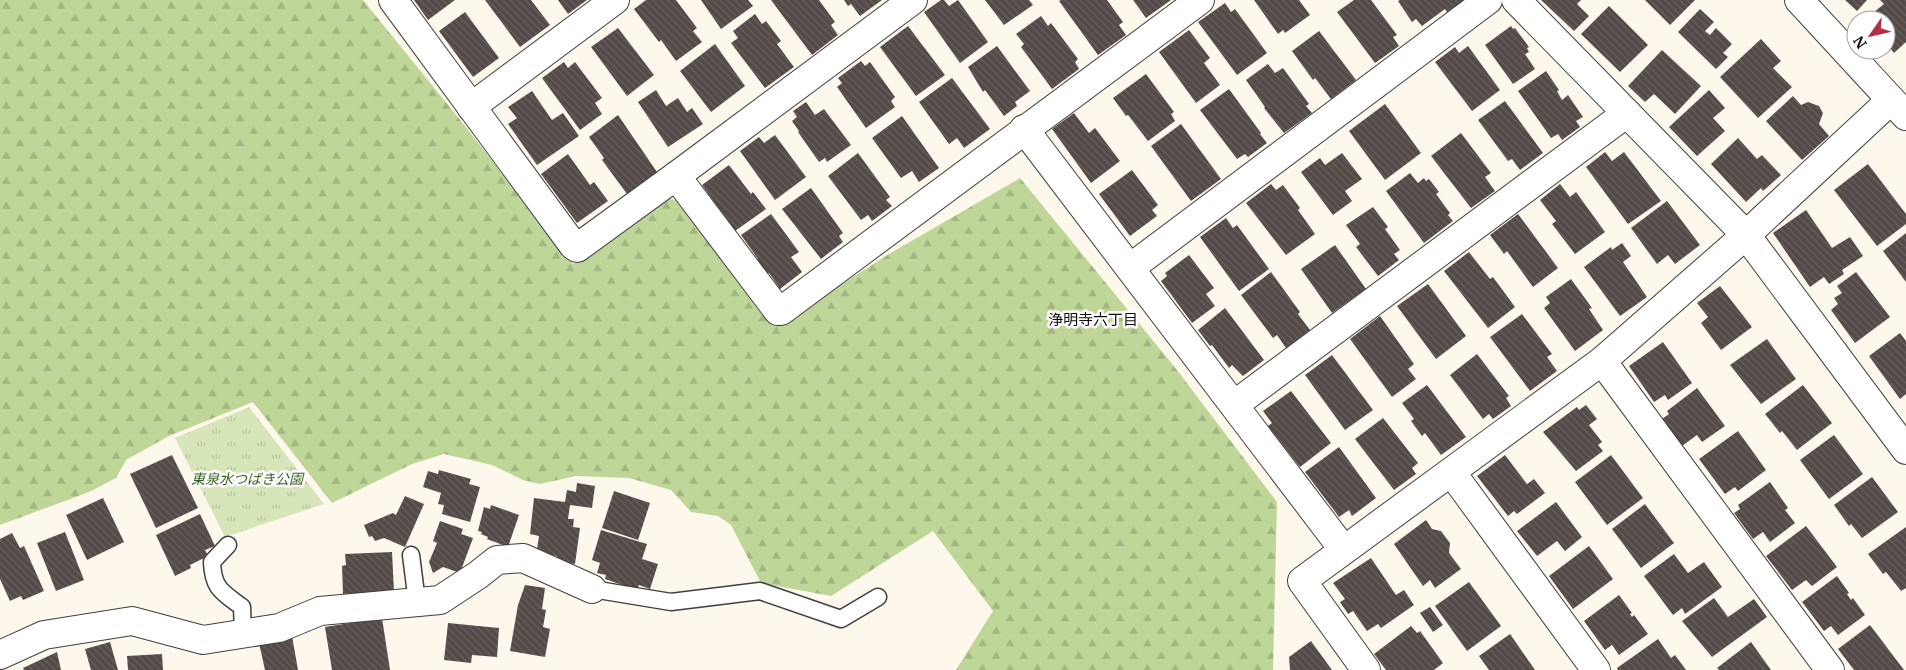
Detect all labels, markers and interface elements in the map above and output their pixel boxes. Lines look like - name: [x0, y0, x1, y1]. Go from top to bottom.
- north arrow: [1846, 10, 1896, 60]
- text: N: [1850, 33, 1871, 52]
- district label: 浄明寺六丁目: [1048, 310, 1138, 329]
- park label: 東泉水つばき公園: [191, 470, 305, 488]

